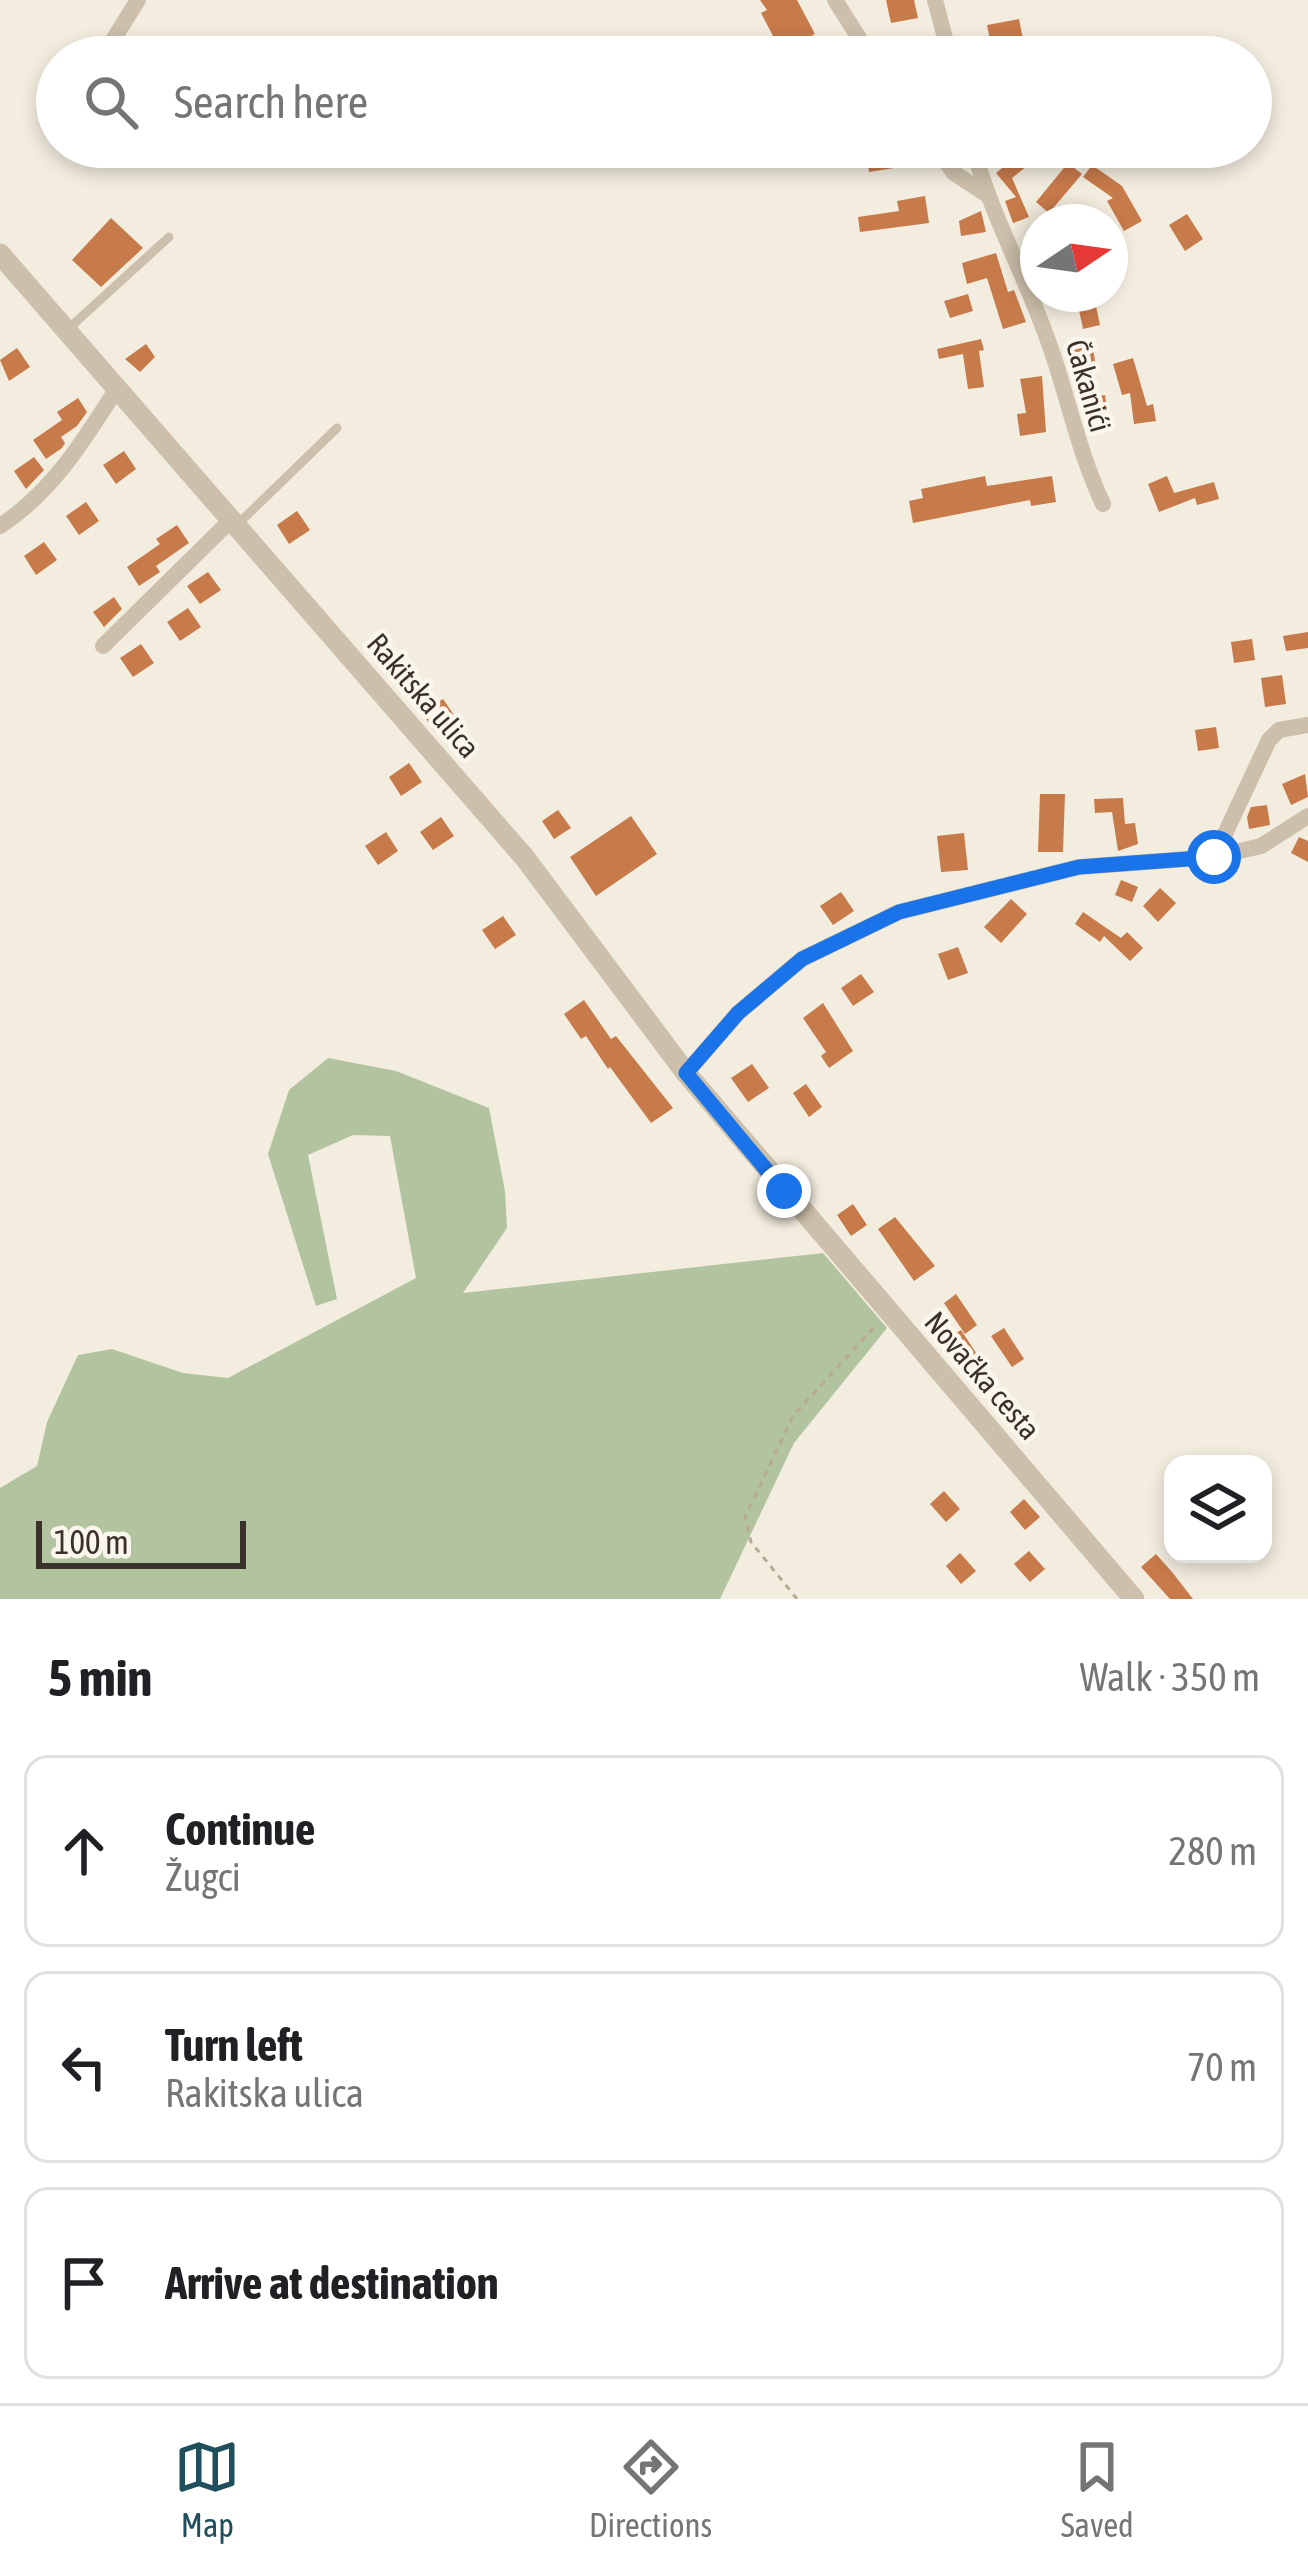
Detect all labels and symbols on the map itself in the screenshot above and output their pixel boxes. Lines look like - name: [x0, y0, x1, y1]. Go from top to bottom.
- north arrow: [1020, 204, 1128, 312]
- street label: Čakanići: [1060, 336, 1118, 436]
- street label: Rakitska ulica: [361, 626, 487, 764]
- route start: [1187, 830, 1241, 884]
- route end: [757, 1164, 811, 1218]
- street label: Novačka cesta: [918, 1305, 1047, 1446]
- scale bar: [36, 1515, 246, 1568]

